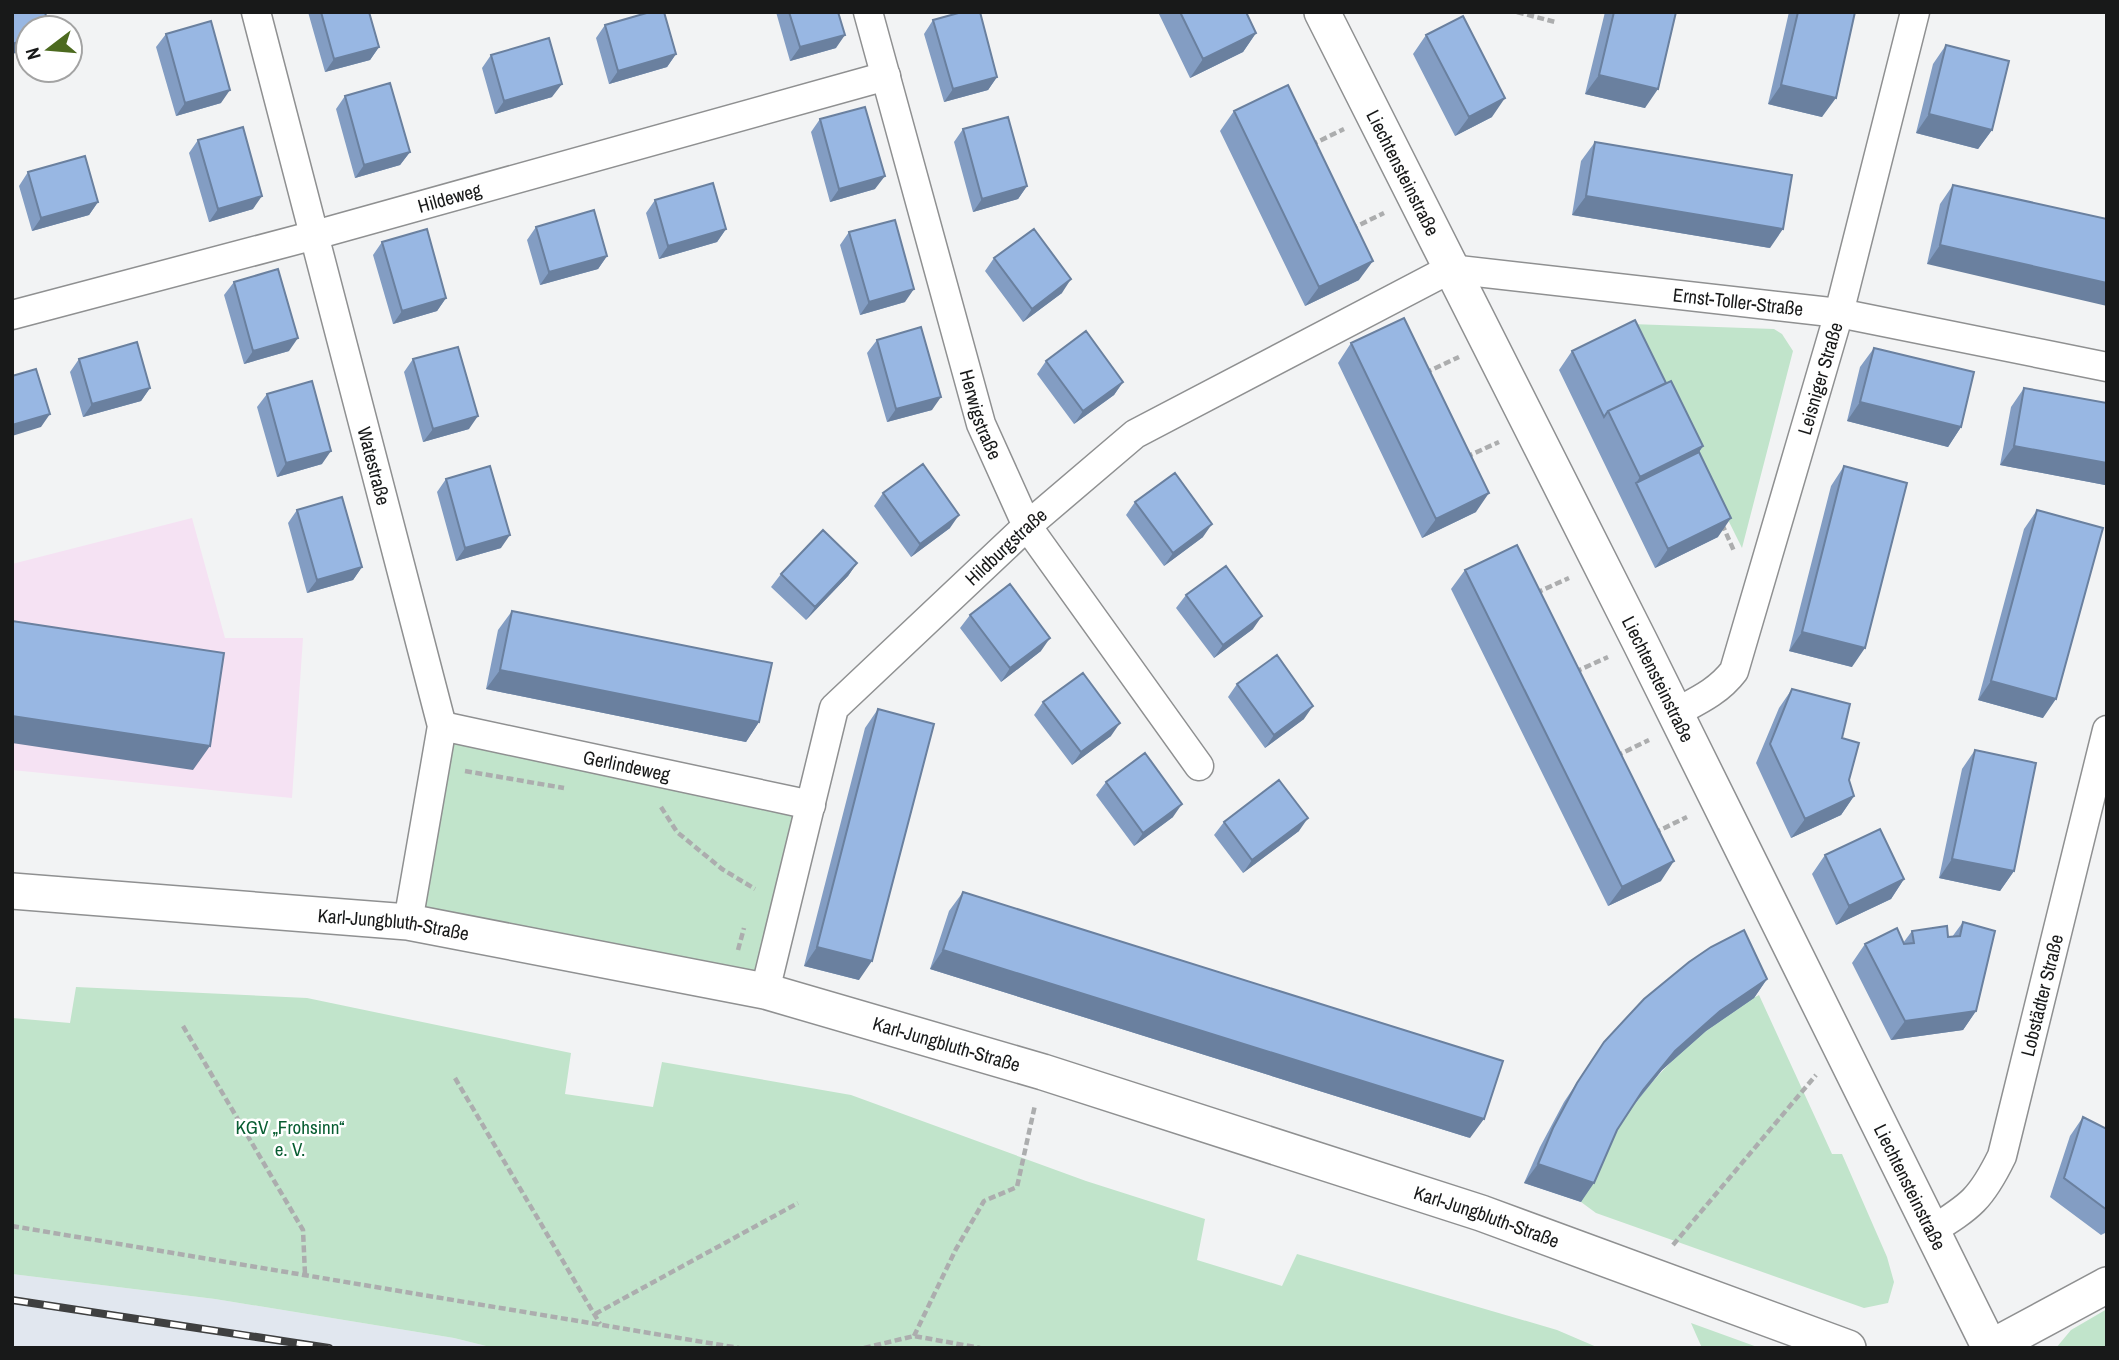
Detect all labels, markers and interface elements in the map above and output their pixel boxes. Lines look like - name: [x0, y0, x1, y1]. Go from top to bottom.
- north arrow: [14, 14, 84, 84]
- text: N: [19, 45, 47, 63]
- street label: Liechtensteinstraße: [1360, 105, 1446, 240]
- street label: Hildeweg: [415, 176, 485, 219]
- street label: Ernst-Toller-Straße: [1672, 281, 1805, 322]
- street label: Leisniger Straße: [1791, 319, 1849, 438]
- street label: Herwigstraße: [954, 367, 1008, 464]
- street label: Watestraße: [352, 424, 397, 508]
- street label: Hildburgstraße: [959, 502, 1052, 591]
- street label: Liechtensteinstraße: [1616, 611, 1701, 747]
- street label: Gerlindeweg: [581, 744, 673, 788]
- street label: Karl-Jungbluth-Straße: [317, 902, 471, 947]
- street label: Lobstädter Straße: [2014, 932, 2069, 1059]
- street label: Karl-Jungbluth-Straße: [870, 1010, 1024, 1078]
- park label: KGV „Frohsinn“ e. V.: [235, 1114, 345, 1162]
- street label: Liechtensteinstraße: [1868, 1119, 1952, 1255]
- street label: Karl-Jungbluth-Straße: [1411, 1179, 1563, 1254]

